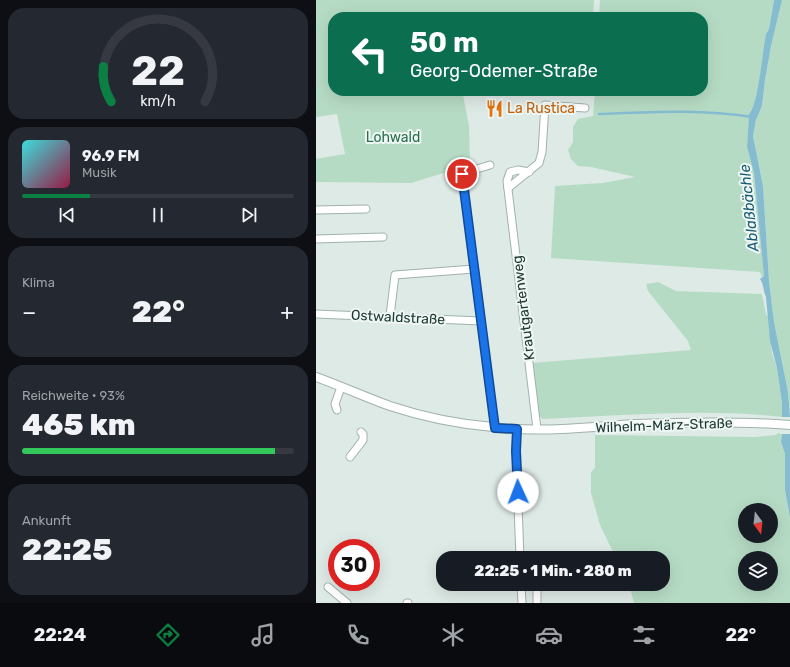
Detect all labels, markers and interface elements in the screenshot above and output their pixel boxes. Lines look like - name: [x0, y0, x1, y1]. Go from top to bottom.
- text: 50 m: [410, 26, 479, 59]
- icon: left: [344, 28, 396, 80]
- text: 22: [131, 45, 185, 94]
- text: Georg-Odemer-Straße: [410, 60, 598, 82]
- text: km/h: [140, 92, 176, 109]
- restaurant icon: La Rustica: [484, 98, 504, 118]
- place label: La Rustica: [507, 100, 575, 117]
- park label: Lohwald: [366, 129, 420, 146]
- text: 96.9 FM: [82, 147, 139, 165]
- pin: [445, 157, 479, 191]
- icon: arrive: [451, 163, 473, 185]
- water label: Ablaßbächle: [735, 163, 763, 253]
- text: Musik: [82, 165, 117, 180]
- icon: previous: [56, 204, 78, 226]
- icon: pause: [147, 204, 169, 226]
- icon: next: [238, 204, 260, 226]
- street label: Krautgartenweg: [509, 254, 538, 361]
- text: Klima: [22, 275, 55, 290]
- text: 22°: [132, 294, 185, 330]
- text: −: [22, 299, 36, 326]
- text: +: [280, 299, 294, 326]
- street label: Ostwaldstraße: [350, 307, 446, 328]
- text: Reichweite · 93%: [22, 388, 125, 403]
- text: 465 km: [22, 407, 136, 443]
- street label: Wilhelm-März-Straße: [595, 415, 733, 436]
- position arrow: [497, 471, 539, 513]
- north arrow: [738, 503, 778, 543]
- map controls: [738, 503, 778, 591]
- text: Ankunft: [22, 513, 71, 528]
- text: 22:25: [22, 532, 112, 568]
- speed limit sign: 30: [328, 539, 380, 591]
- button: layers: [738, 551, 778, 591]
- text: 22:25 · 1 Min. · 280 m: [474, 562, 632, 580]
- icon: directions: [154, 621, 182, 649]
- icon: music: [249, 621, 277, 649]
- icon: phone: [344, 621, 372, 649]
- icon: climate: [439, 621, 467, 649]
- icon: car: [535, 621, 563, 649]
- icon: filters: [630, 621, 658, 649]
- text: 22:24: [34, 624, 86, 646]
- text: 22°: [725, 624, 756, 646]

